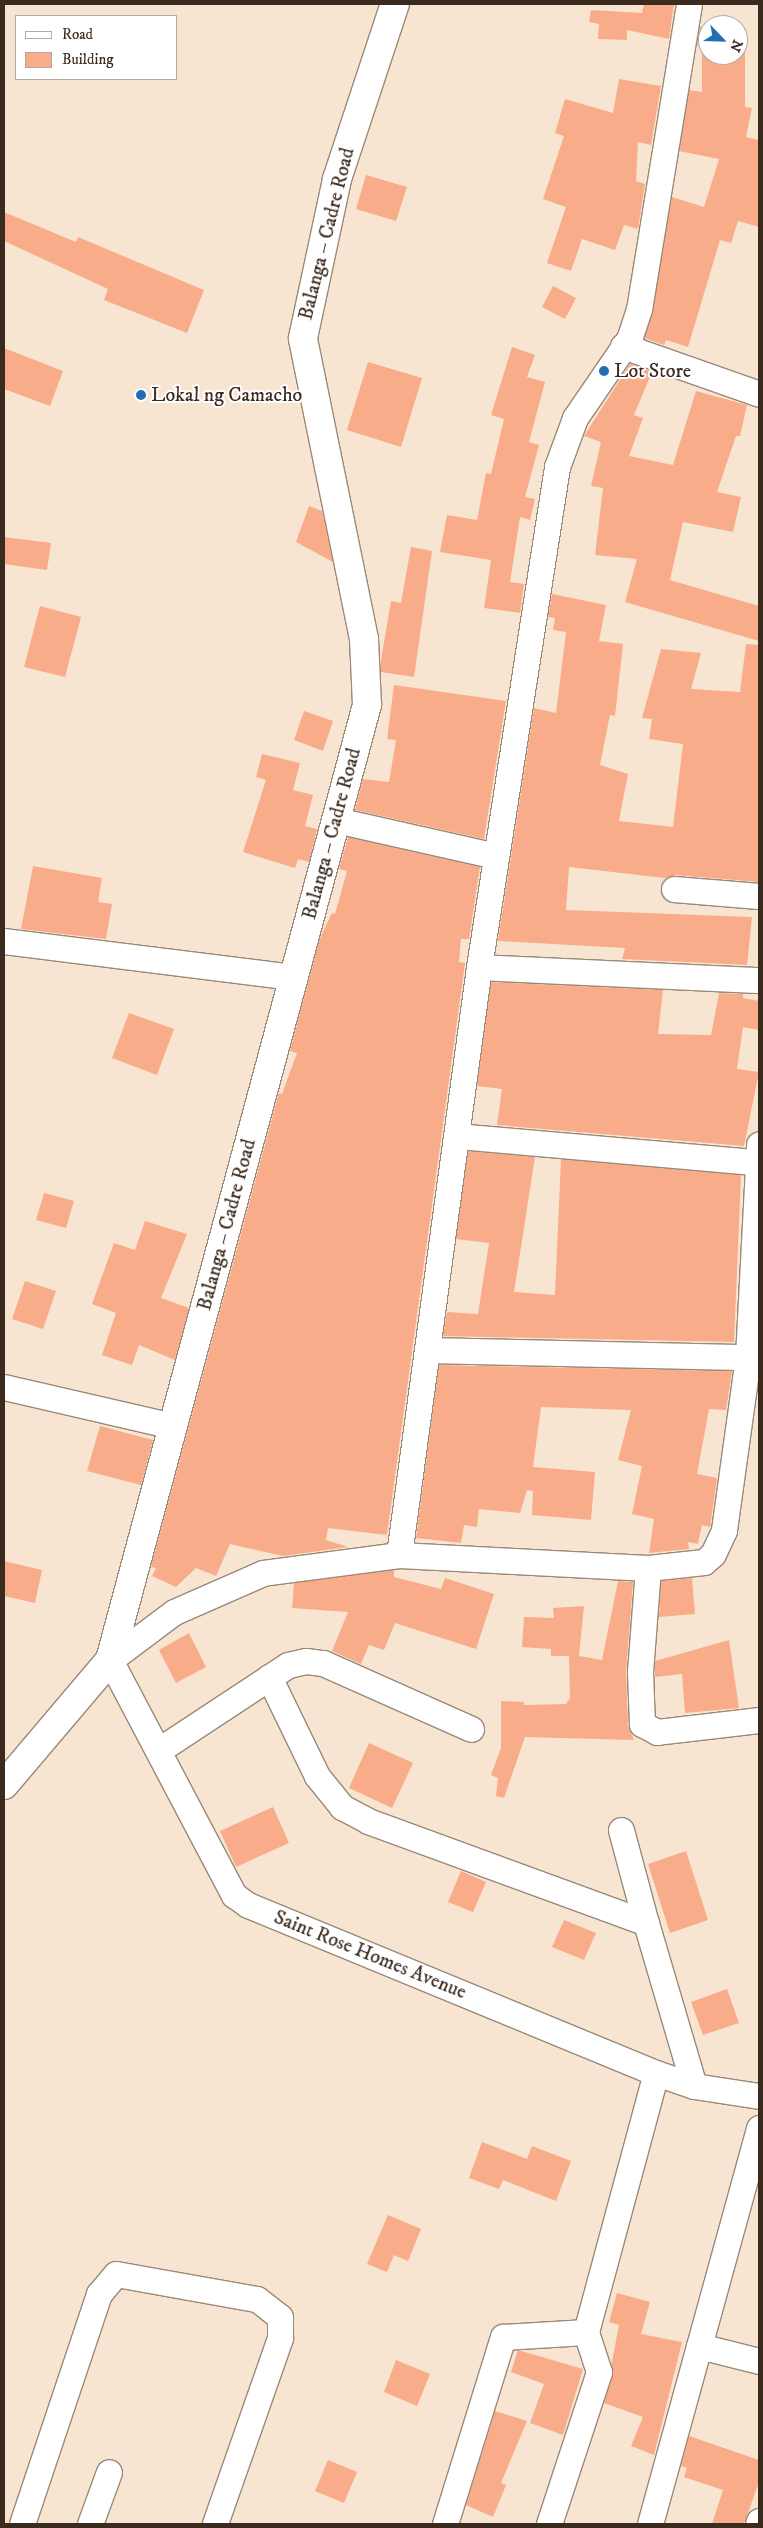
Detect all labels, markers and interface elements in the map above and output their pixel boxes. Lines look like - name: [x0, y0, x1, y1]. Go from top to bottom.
- legend: [15, 15, 178, 80]
- north arrow: [698, 15, 748, 65]
- text: Road: [62, 25, 93, 44]
- text: N: [725, 37, 746, 55]
- text: Building: [62, 50, 114, 69]
- street label: Balanga – Cadre Road: [294, 145, 360, 323]
- place label: Lot Store: [614, 359, 691, 383]
- marker: Lot Store: [598, 365, 610, 377]
- place label: Lokal ng Camacho: [151, 383, 302, 407]
- marker: Lokal ng Camacho: [135, 389, 147, 401]
- street label: Balanga – Cadre Road: [298, 746, 366, 922]
- street label: Balanga – Cadre Road: [193, 1137, 261, 1313]
- street label: Saint Rose Homes Avenue: [270, 1905, 470, 2005]

